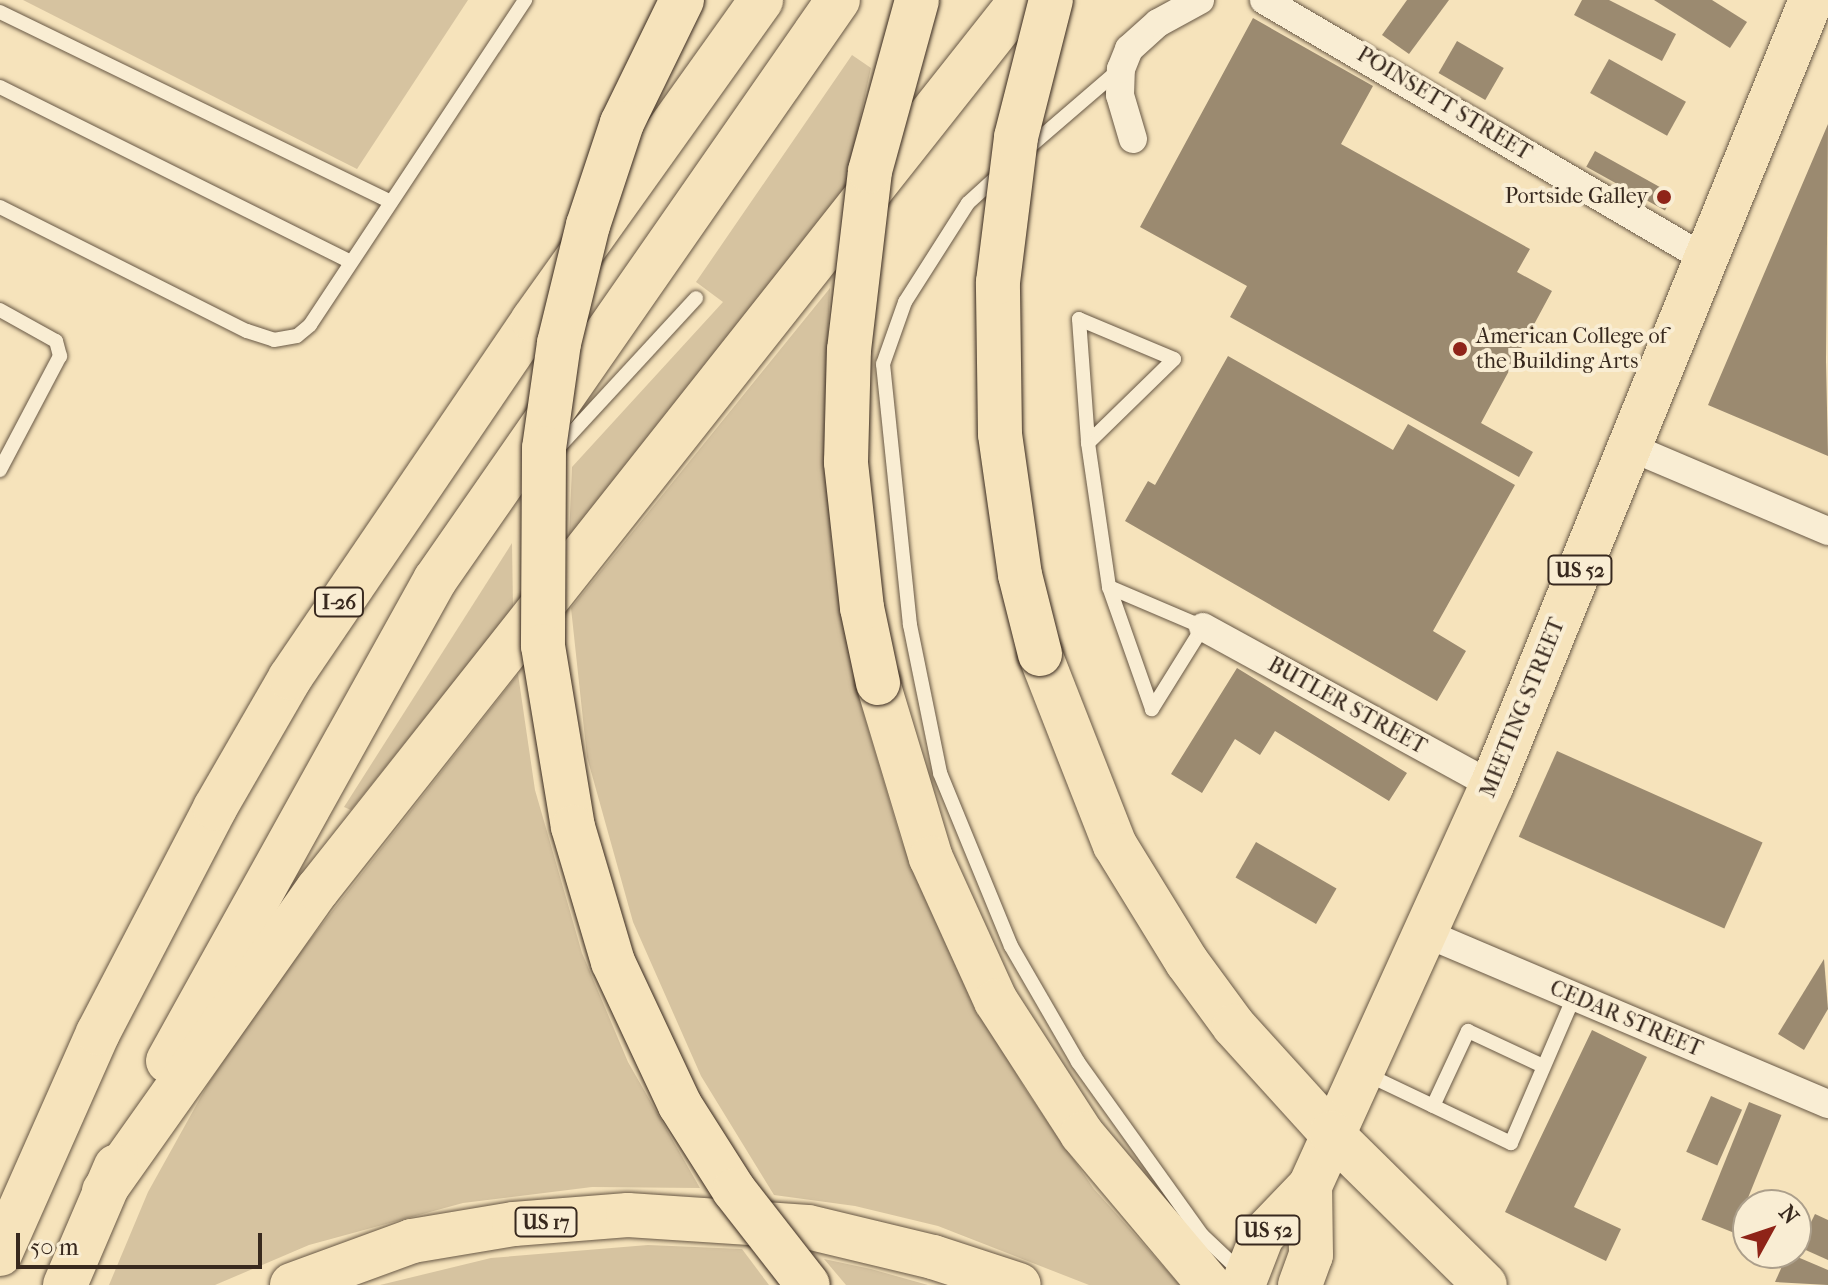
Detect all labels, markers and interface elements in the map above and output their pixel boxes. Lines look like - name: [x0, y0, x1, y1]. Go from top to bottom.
- street label: POINSETT STREET: [1352, 41, 1536, 167]
- place label: Portside Galley: [1505, 184, 1648, 210]
- marker: Portside Galley: [1655, 188, 1673, 206]
- place label: American College of the Building Arts: [1476, 323, 1667, 374]
- marker: American College of the Building Arts: [1451, 340, 1469, 358]
- road number: US 52: [1546, 554, 1614, 586]
- road number: I-26: [313, 586, 365, 618]
- street label: MEETING STREET: [1475, 615, 1571, 801]
- street label: BUTLER STREET: [1263, 652, 1431, 760]
- street label: CEDAR STREET: [1546, 975, 1706, 1063]
- north arrow: [1732, 1189, 1812, 1269]
- text: N: [1774, 1200, 1804, 1230]
- road number: US 17: [514, 1206, 578, 1238]
- road number: US 52: [1234, 1214, 1302, 1246]
- scale bar: [20, 1217, 266, 1267]
- text: 50 m: [30, 1233, 79, 1261]

